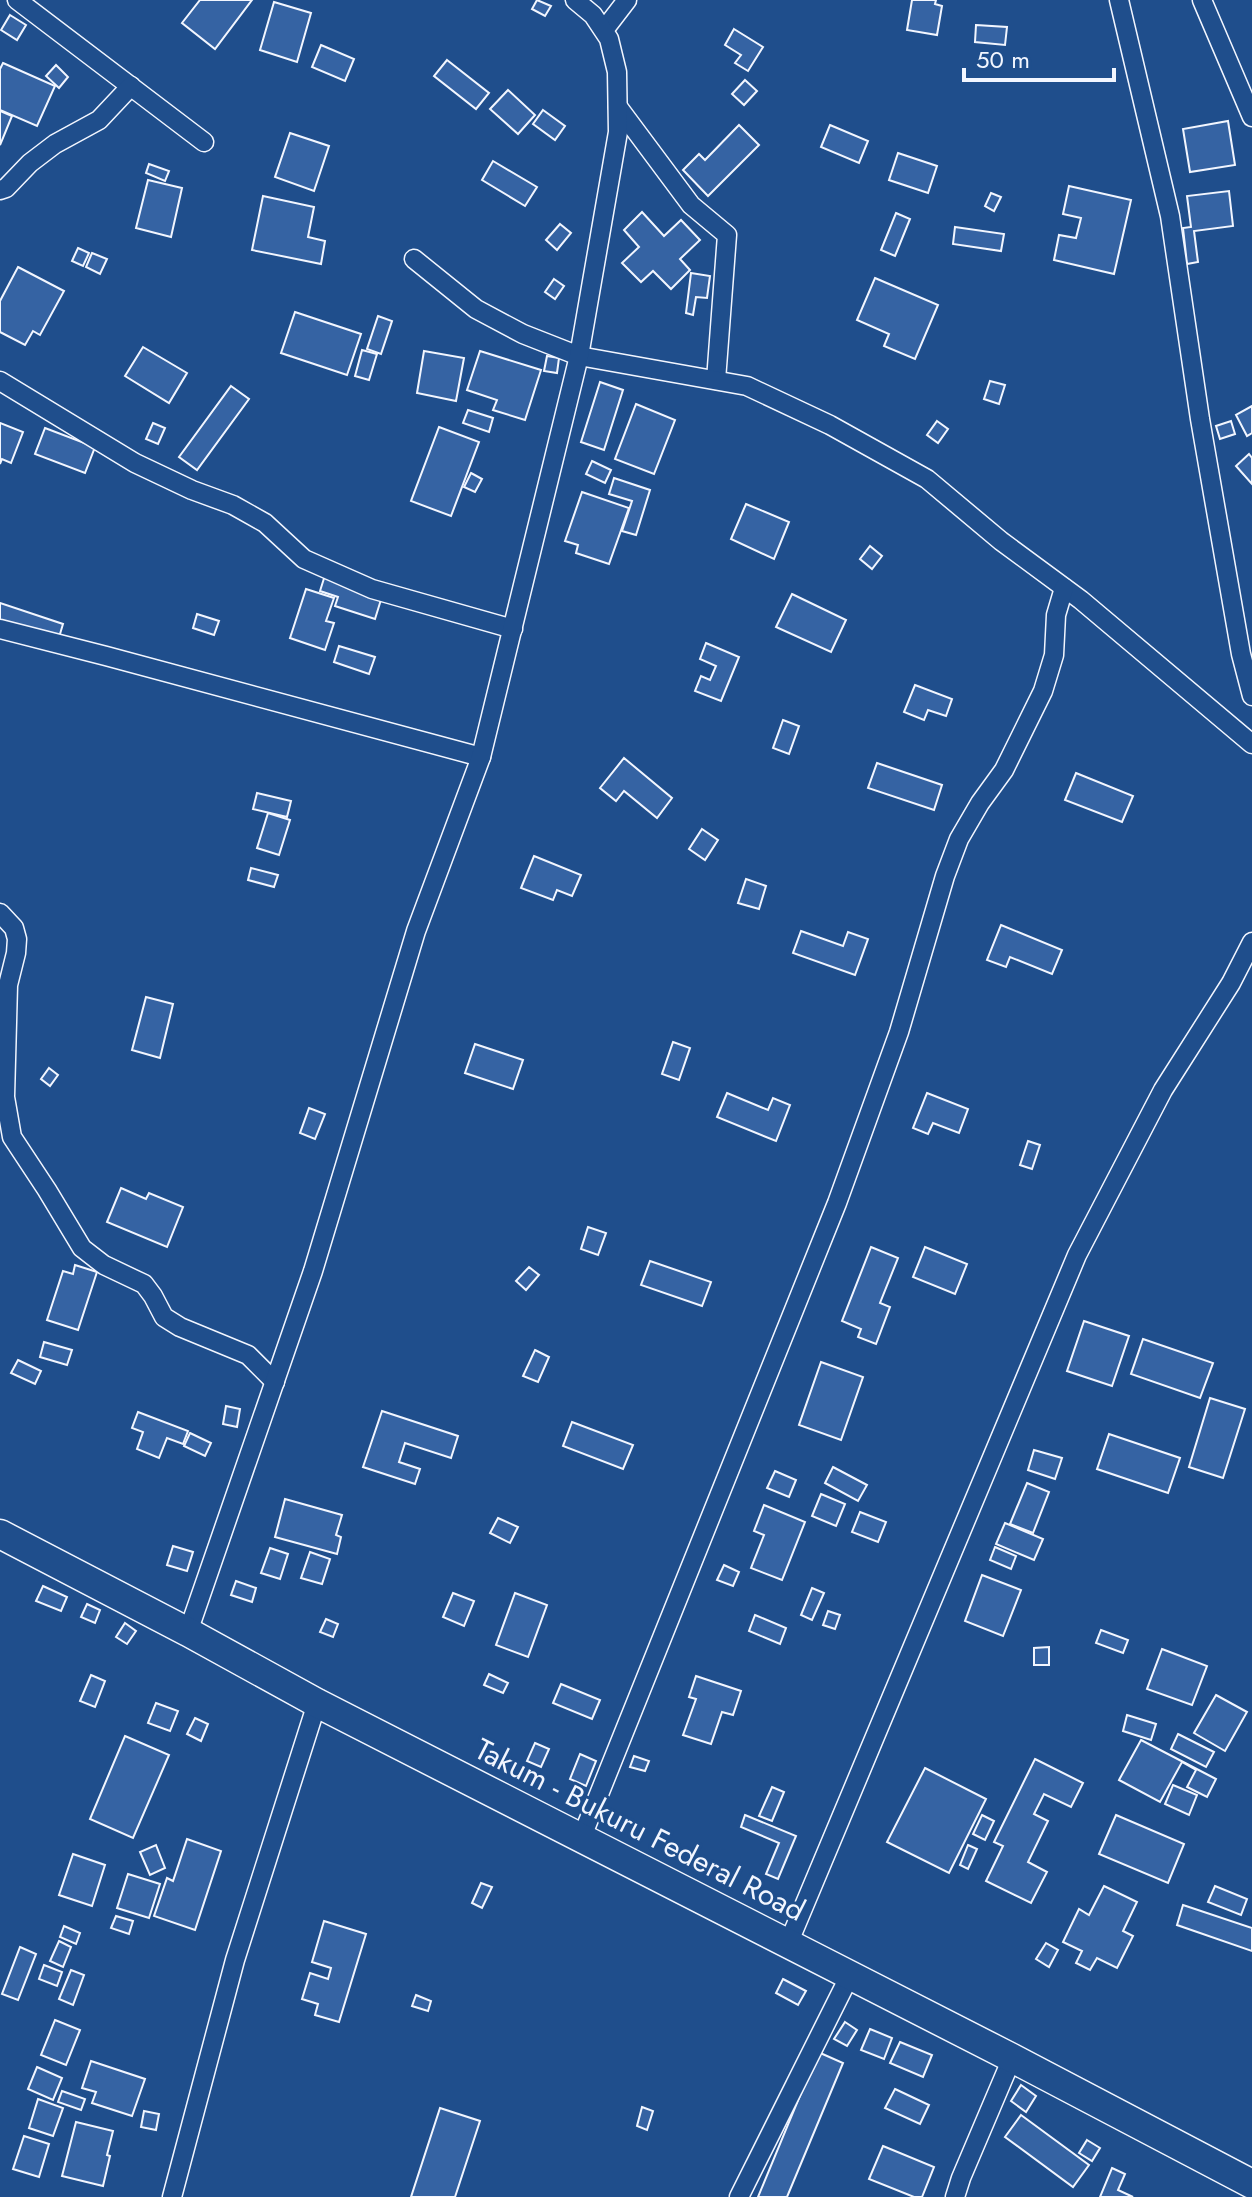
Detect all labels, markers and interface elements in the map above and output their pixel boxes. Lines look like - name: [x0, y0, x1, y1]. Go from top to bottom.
- scale bar: [964, 32, 1114, 82]
- text: 50 m: [976, 42, 1030, 77]
- street label: Takum - Bukuru Federal Road: [468, 1727, 813, 1932]

